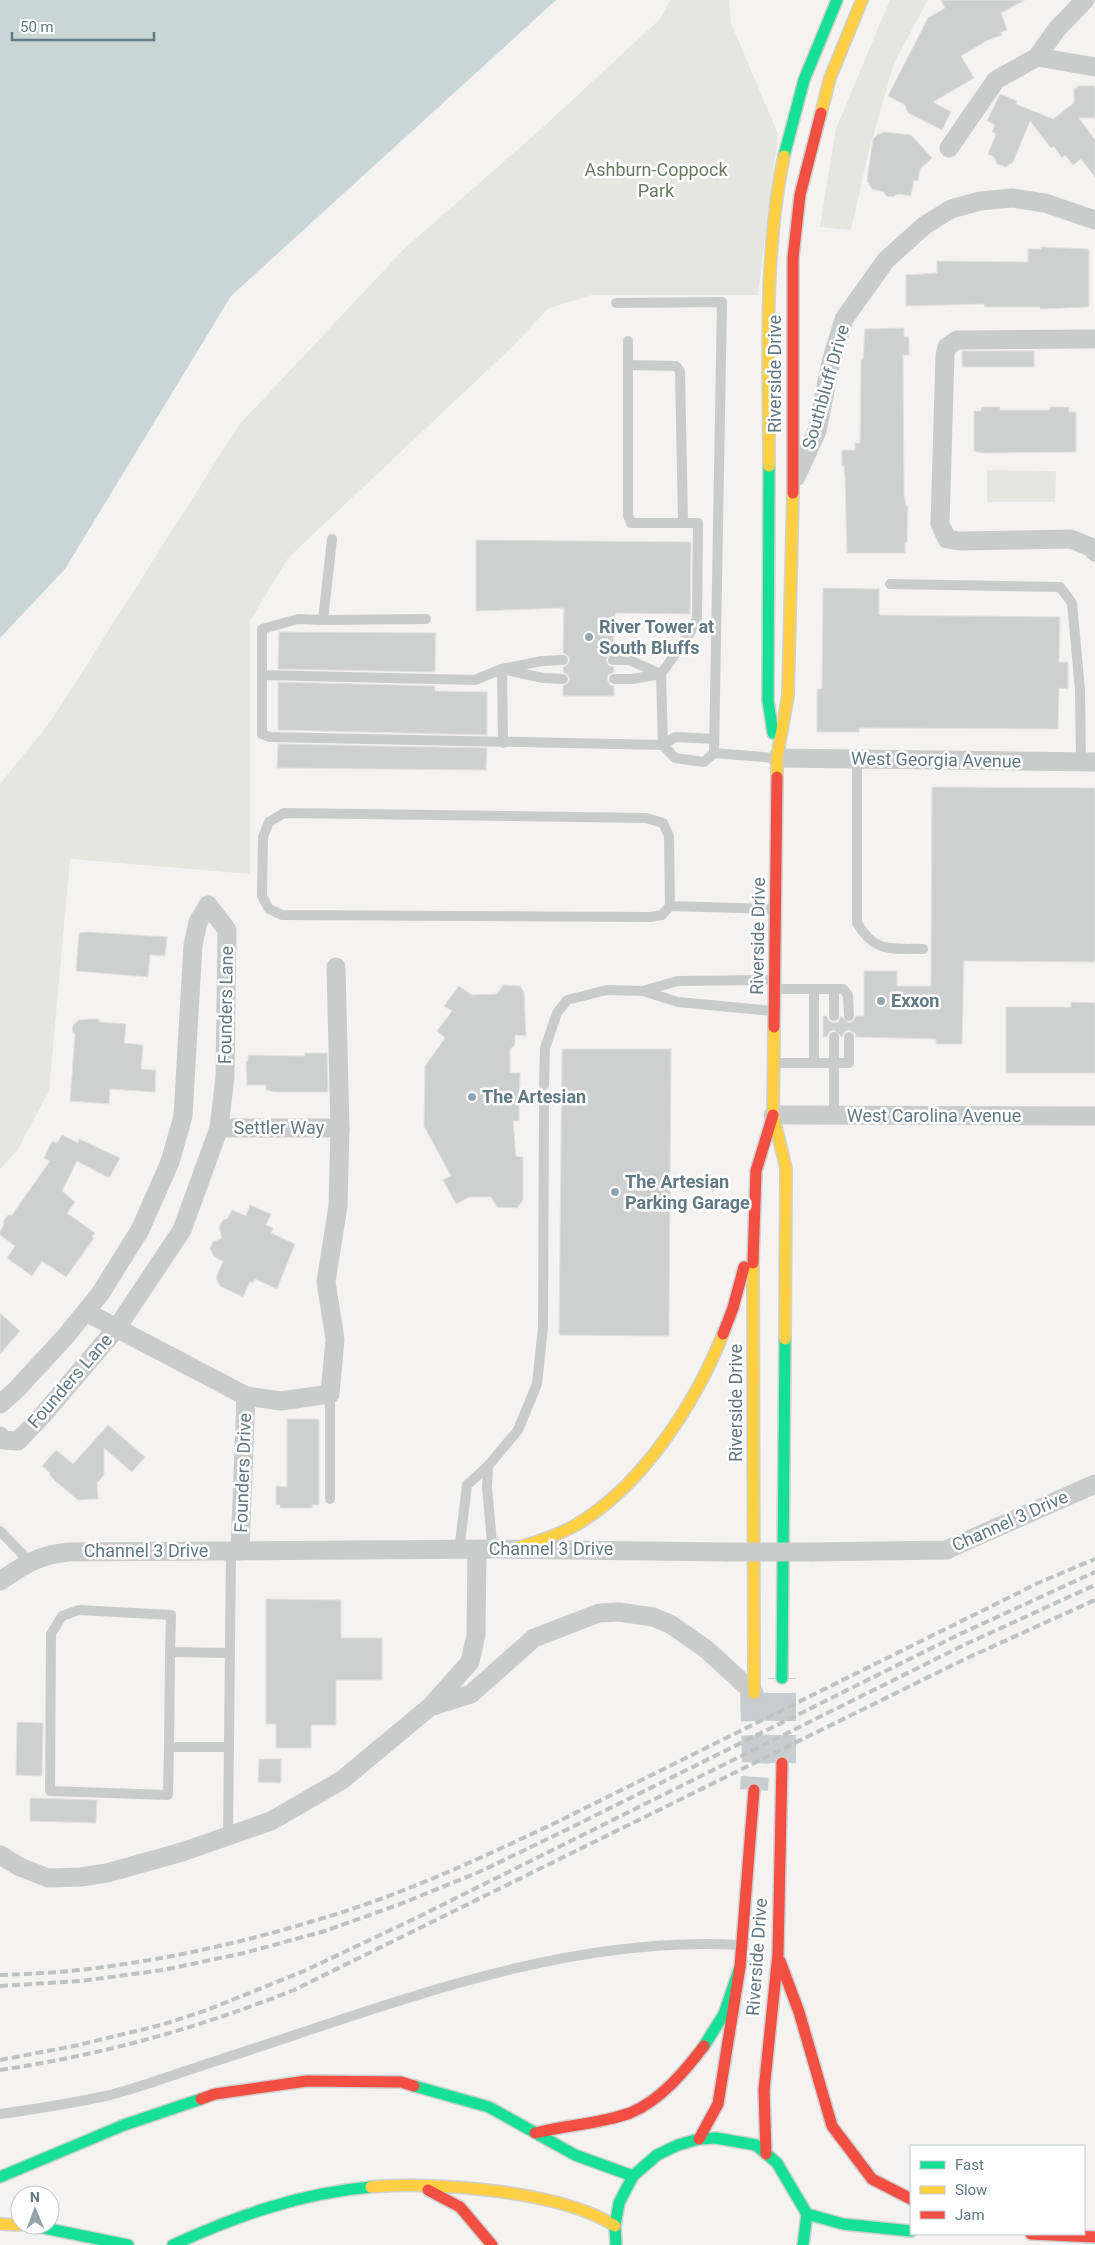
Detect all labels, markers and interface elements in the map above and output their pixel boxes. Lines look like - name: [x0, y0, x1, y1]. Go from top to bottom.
- scale bar: [12, 10, 155, 42]
- text: 50 m: [20, 18, 54, 36]
- park label: Ashburn-Coppock Park: [585, 159, 728, 201]
- street label: Riverside Drive: [764, 315, 785, 433]
- street label: Southbluff Drive: [798, 322, 853, 452]
- place label: River Tower at South Bluffs: [599, 616, 714, 658]
- marker: River Tower at South Bluffs: [583, 631, 595, 643]
- street label: West Georgia Avenue: [851, 748, 1021, 771]
- street label: Riverside Drive: [746, 877, 769, 995]
- street label: Founders Lane: [214, 946, 237, 1064]
- place label: Exxon: [891, 990, 939, 1011]
- marker: Exxon: [875, 995, 887, 1007]
- place label: The Artesian: [482, 1086, 586, 1107]
- marker: The Artesian: [466, 1091, 478, 1103]
- street label: West Carolina Avenue: [847, 1105, 1021, 1126]
- street label: Settler Way: [234, 1117, 325, 1138]
- place label: The Artesian Parking Garage: [625, 1171, 750, 1213]
- marker: The Artesian Parking Garage: [609, 1186, 621, 1198]
- street label: Founders Lane: [23, 1329, 116, 1432]
- street label: Riverside Drive: [725, 1344, 746, 1462]
- street label: Founders Drive: [230, 1413, 255, 1533]
- street label: Channel 3 Drive: [949, 1486, 1071, 1555]
- street label: Channel 3 Drive: [489, 1538, 613, 1559]
- street label: Channel 3 Drive: [84, 1540, 208, 1561]
- street label: Riverside Drive: [742, 1897, 771, 2017]
- legend: [910, 2145, 1085, 2235]
- text: Fast: [955, 2156, 984, 2174]
- text: Slow: [955, 2181, 987, 2199]
- north arrow: [10, 2185, 60, 2235]
- text: N: [30, 2189, 40, 2205]
- text: Jam: [955, 2206, 985, 2224]

